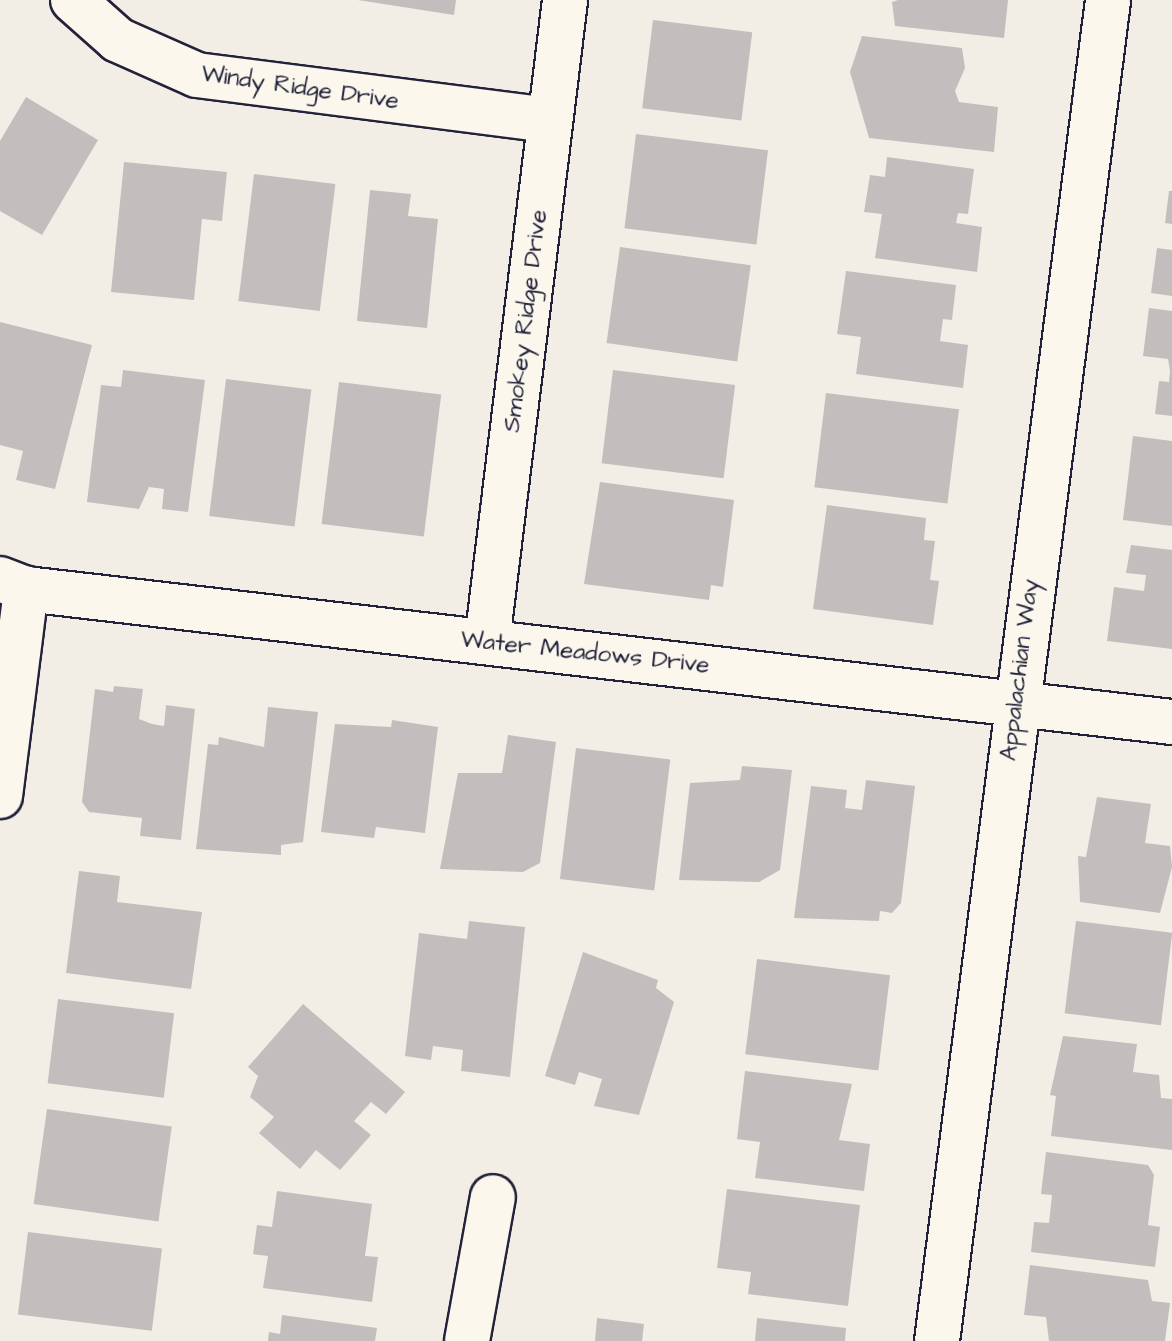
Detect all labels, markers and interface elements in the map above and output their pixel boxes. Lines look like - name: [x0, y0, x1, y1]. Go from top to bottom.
- street label: Windy Ridge Drive: [199, 60, 401, 116]
- street label: Smokey Ridge Drive: [498, 208, 554, 434]
- street label: Appalachian Way: [995, 578, 1045, 762]
- street label: Water Meadows Drive: [459, 626, 711, 680]

